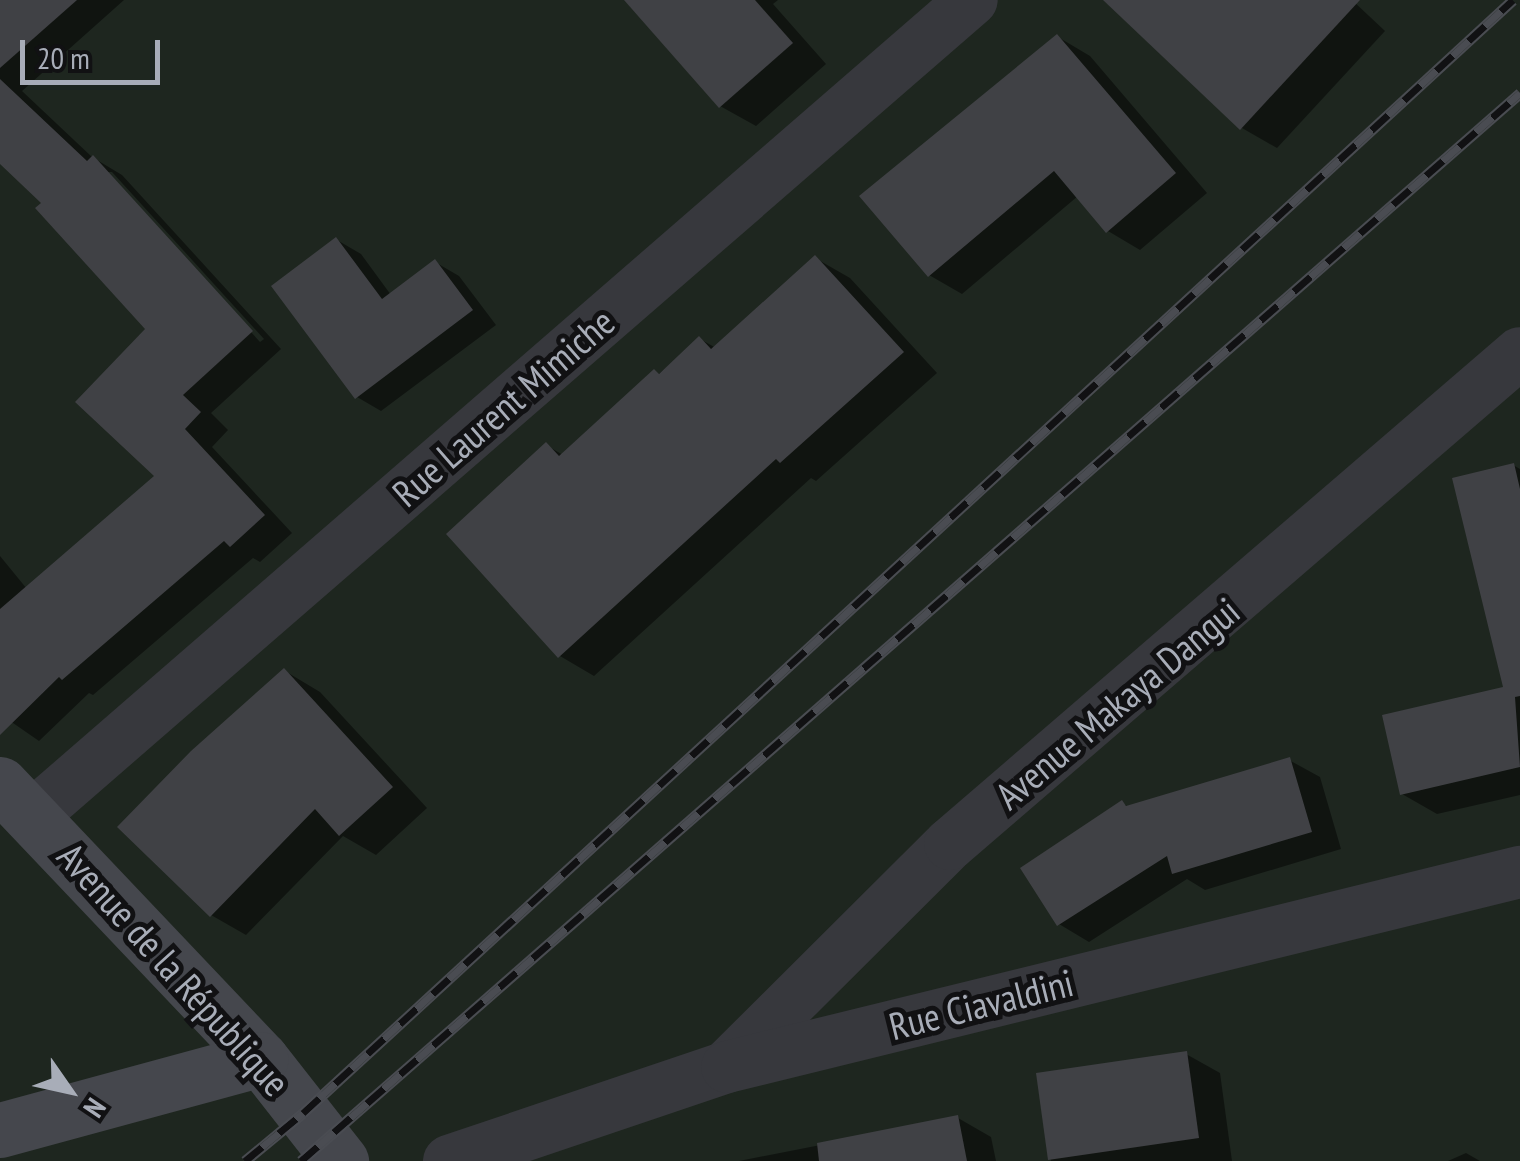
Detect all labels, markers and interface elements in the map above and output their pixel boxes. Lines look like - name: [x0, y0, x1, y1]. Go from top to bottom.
- scale bar: [25, 20, 165, 82]
- text: 20 m: [37, 38, 90, 77]
- street label: Rue Laurent Mimiche: [383, 299, 623, 515]
- street label: Avenue Makaya Dangui: [986, 588, 1248, 818]
- street label: Avenue de la République: [49, 833, 299, 1105]
- street label: Rue Ciavaldini: [884, 959, 1078, 1049]
- north arrow: [20, 1041, 120, 1141]
- text: N: [76, 1091, 115, 1125]

